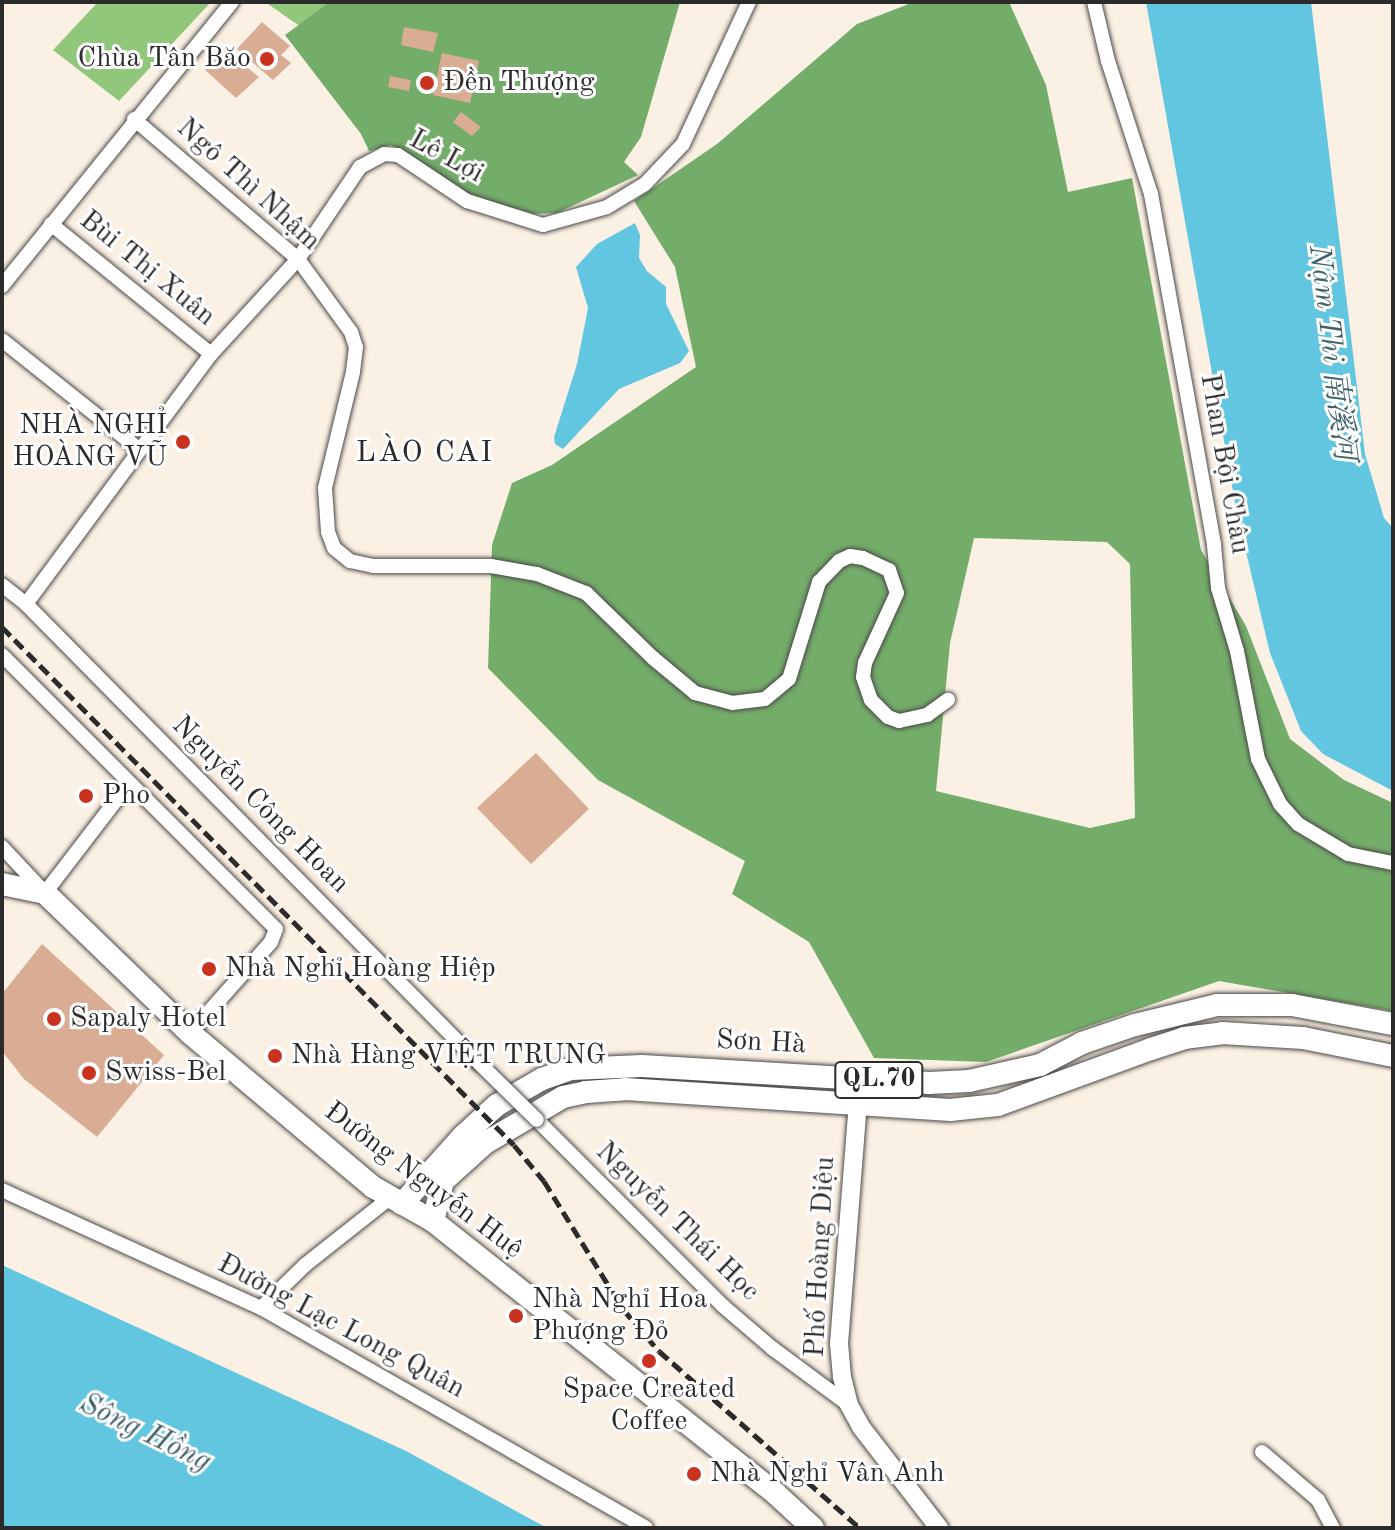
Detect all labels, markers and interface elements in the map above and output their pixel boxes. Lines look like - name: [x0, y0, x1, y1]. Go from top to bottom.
- place label: Chùa Tân Băo: [78, 42, 251, 76]
- marker: Chùa Tân Băo: [258, 50, 276, 68]
- place label: Đền Thượng: [443, 66, 595, 100]
- marker: Đền Thượng: [418, 74, 436, 92]
- street label: Ngô Thì Nhậm: [169, 112, 327, 258]
- street label: Lê Lợi: [403, 123, 489, 191]
- street label: Bùi Thị Xuân: [72, 204, 222, 334]
- water label: Nậm Thi 南溪河: [1300, 243, 1362, 463]
- street label: Phan Bội Châu: [1192, 371, 1256, 557]
- place label: NHÀ NGHỈ HOÀNG VŨ: [13, 409, 167, 475]
- marker: NHÀ NGHỈ HOÀNG VŨ: [174, 433, 192, 451]
- district label: LÀO CAI: [356, 435, 494, 471]
- street label: Nguyễn Công Hoan: [164, 709, 356, 901]
- place label: Pho: [102, 779, 150, 813]
- marker: Pho: [77, 787, 95, 805]
- place label: Nhà Nghỉ Hoàng Hiệp: [225, 952, 496, 986]
- marker: Nhà Nghỉ Hoàng Hiệp: [200, 960, 218, 978]
- place label: Sapaly Hotel: [70, 1002, 226, 1036]
- marker: Sapaly Hotel: [45, 1010, 63, 1028]
- street label: Sơn Hà: [715, 1024, 807, 1062]
- place label: Nhà Hàng VIỆT TRUNG: [291, 1039, 606, 1073]
- marker: Nhà Hàng VIỆT TRUNG: [266, 1047, 284, 1065]
- place label: Swiss-Bel: [105, 1056, 226, 1090]
- road number: QL.70: [833, 1058, 925, 1102]
- marker: Swiss-Bel: [80, 1064, 98, 1082]
- street label: Đường Nguyễn Huệ: [317, 1095, 529, 1267]
- street label: Nguyễn Thái Học: [588, 1135, 766, 1309]
- street label: Phố Hoàng Diệu: [799, 1156, 843, 1358]
- street label: Đường Lạc Long Quân: [212, 1248, 470, 1406]
- place label: Nhà Nghỉ Hoa Phượng Đỏ: [532, 1283, 708, 1349]
- marker: Nhà Nghỉ Hoa Phượng Đỏ: [507, 1307, 525, 1325]
- marker: Space Created Coffee: [640, 1352, 658, 1370]
- place label: Space Created Coffee: [563, 1373, 735, 1439]
- water label: Sông Hồng: [73, 1386, 217, 1480]
- place label: Nhà Nghỉ Vân Anh: [710, 1457, 944, 1491]
- marker: Nhà Nghỉ Vân Anh: [685, 1465, 703, 1483]

